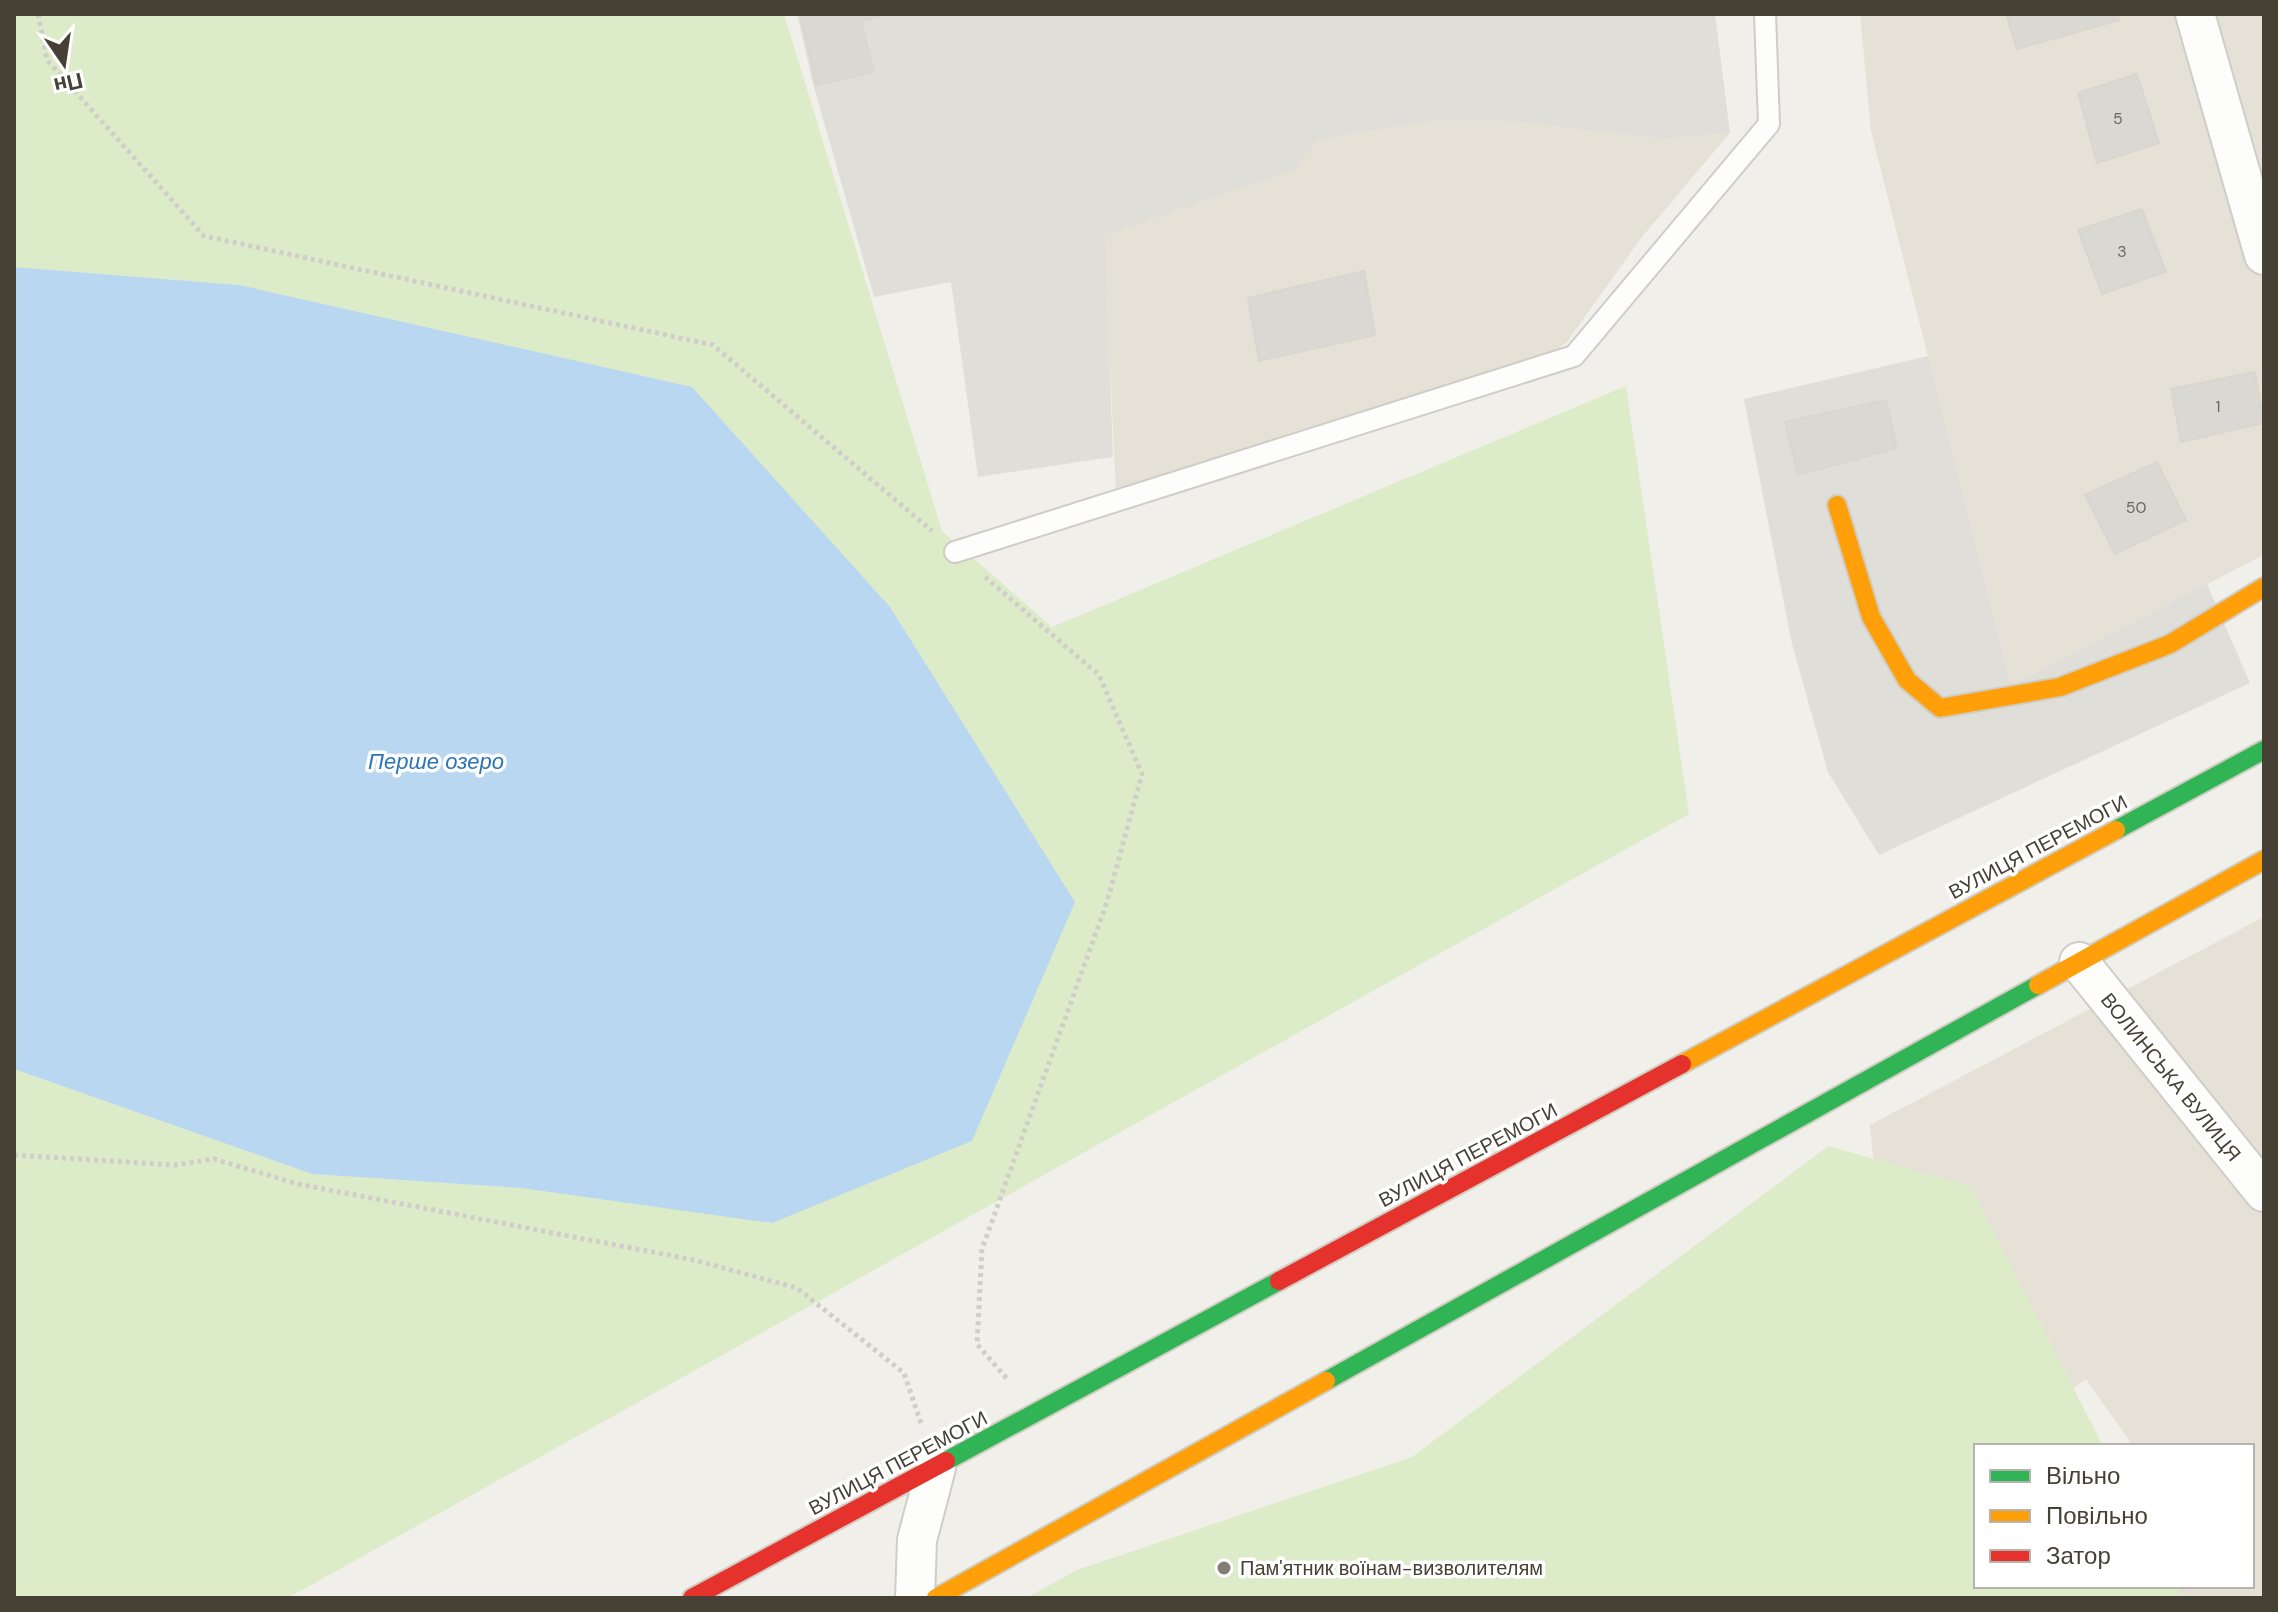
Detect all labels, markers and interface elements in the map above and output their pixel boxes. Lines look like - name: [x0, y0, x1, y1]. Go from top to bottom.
- north arrow: [24, 24, 104, 104]
- text: Пн: [51, 66, 86, 100]
- house number: 5: [2113, 108, 2123, 129]
- house number: 3: [2117, 241, 2127, 262]
- house number: 1: [2216, 396, 2221, 417]
- house number: 50: [2126, 497, 2146, 518]
- water label: Перше озеро: [368, 747, 504, 776]
- street label: ВУЛИЦЯ ПЕРЕМОГИ: [1944, 789, 2132, 905]
- street label: ВОЛИНСЬКА ВУЛИЦЯ: [2095, 987, 2247, 1167]
- street label: ВУЛИЦЯ ПЕРЕМОГИ: [1374, 1097, 1562, 1213]
- street label: ВУЛИЦЯ ПЕРЕМОГИ: [804, 1405, 992, 1521]
- legend: [1974, 1444, 2254, 1588]
- text: Вільно: [2046, 1460, 2120, 1491]
- text: Повільно: [2046, 1500, 2148, 1531]
- text: Затор: [2046, 1540, 2111, 1571]
- place label: Пам'ятник воїнам-визволителям: [1240, 1555, 1543, 1581]
- marker: Пам'ятник воїнам-визволителям: [1215, 1559, 1233, 1577]

